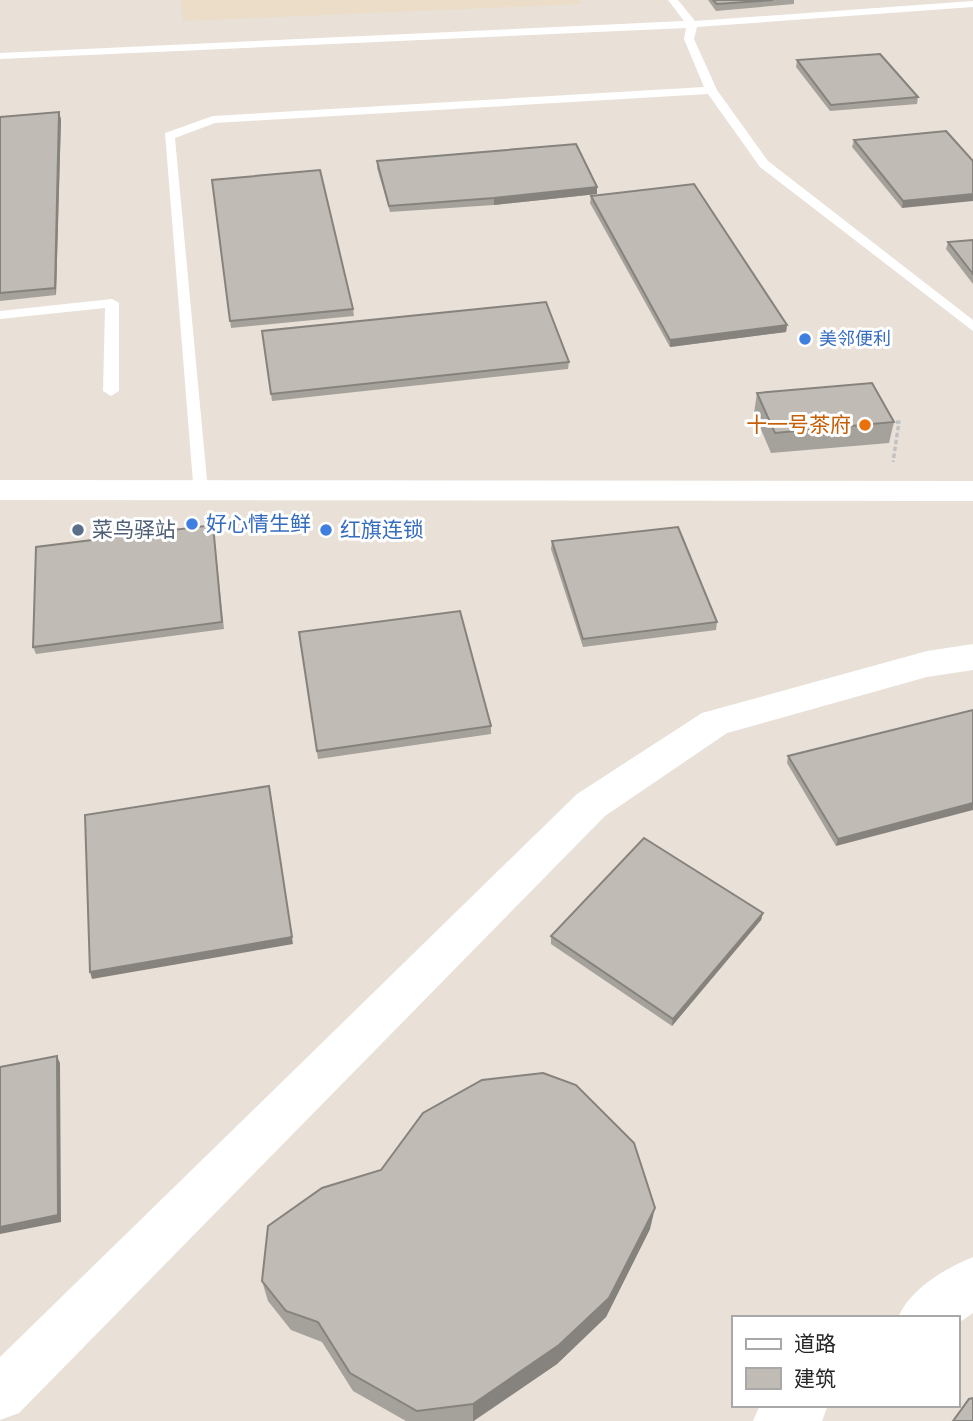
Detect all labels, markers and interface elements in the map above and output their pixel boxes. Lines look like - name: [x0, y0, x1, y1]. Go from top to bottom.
- place label: 美邻便利: [819, 327, 891, 351]
- marker: 美邻便利: [797, 331, 813, 347]
- place label: 十一号茶府: [746, 411, 851, 439]
- marker: 十一号茶府: [857, 417, 873, 433]
- place label: 好心情生鲜: [206, 510, 311, 538]
- place label: 菜鸟驿站: [92, 516, 176, 544]
- marker: 好心情生鲜: [184, 516, 200, 532]
- place label: 红旗连锁: [340, 516, 424, 544]
- marker: 菜鸟驿站: [70, 522, 86, 538]
- marker: 红旗连锁: [318, 522, 334, 538]
- legend: [732, 1316, 959, 1407]
- text: 道路: [794, 1330, 836, 1358]
- text: 建筑: [794, 1365, 836, 1393]

